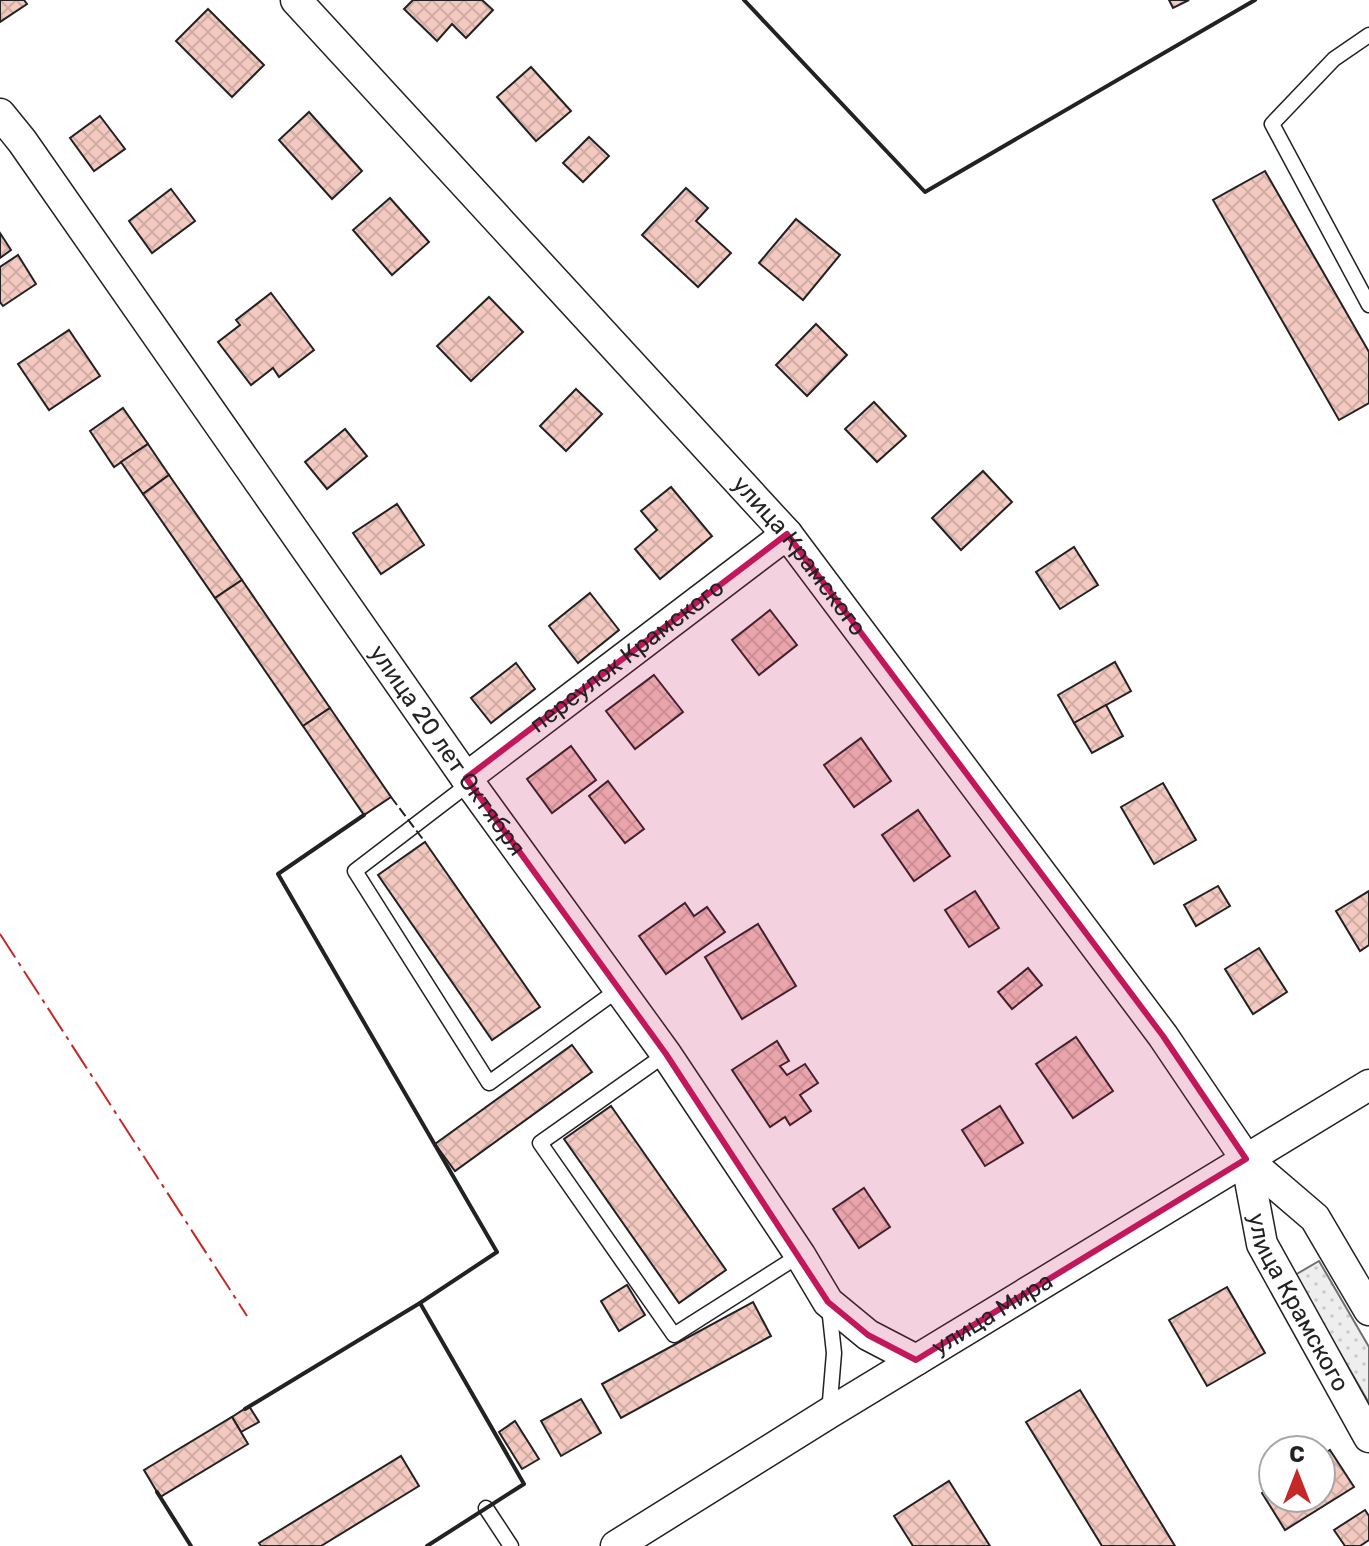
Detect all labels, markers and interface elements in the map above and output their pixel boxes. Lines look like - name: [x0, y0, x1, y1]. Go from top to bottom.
- street label: улица Крамского: [727, 470, 872, 641]
- street label: переулок Крамского: [524, 573, 729, 738]
- street label: улица 20 лет Октября: [364, 639, 532, 861]
- street label: улица Крамского: [1242, 1211, 1355, 1396]
- street label: улица Мира: [927, 1267, 1058, 1361]
- north arrow: [1257, 1434, 1337, 1514]
- text: С: [1289, 1441, 1305, 1468]

